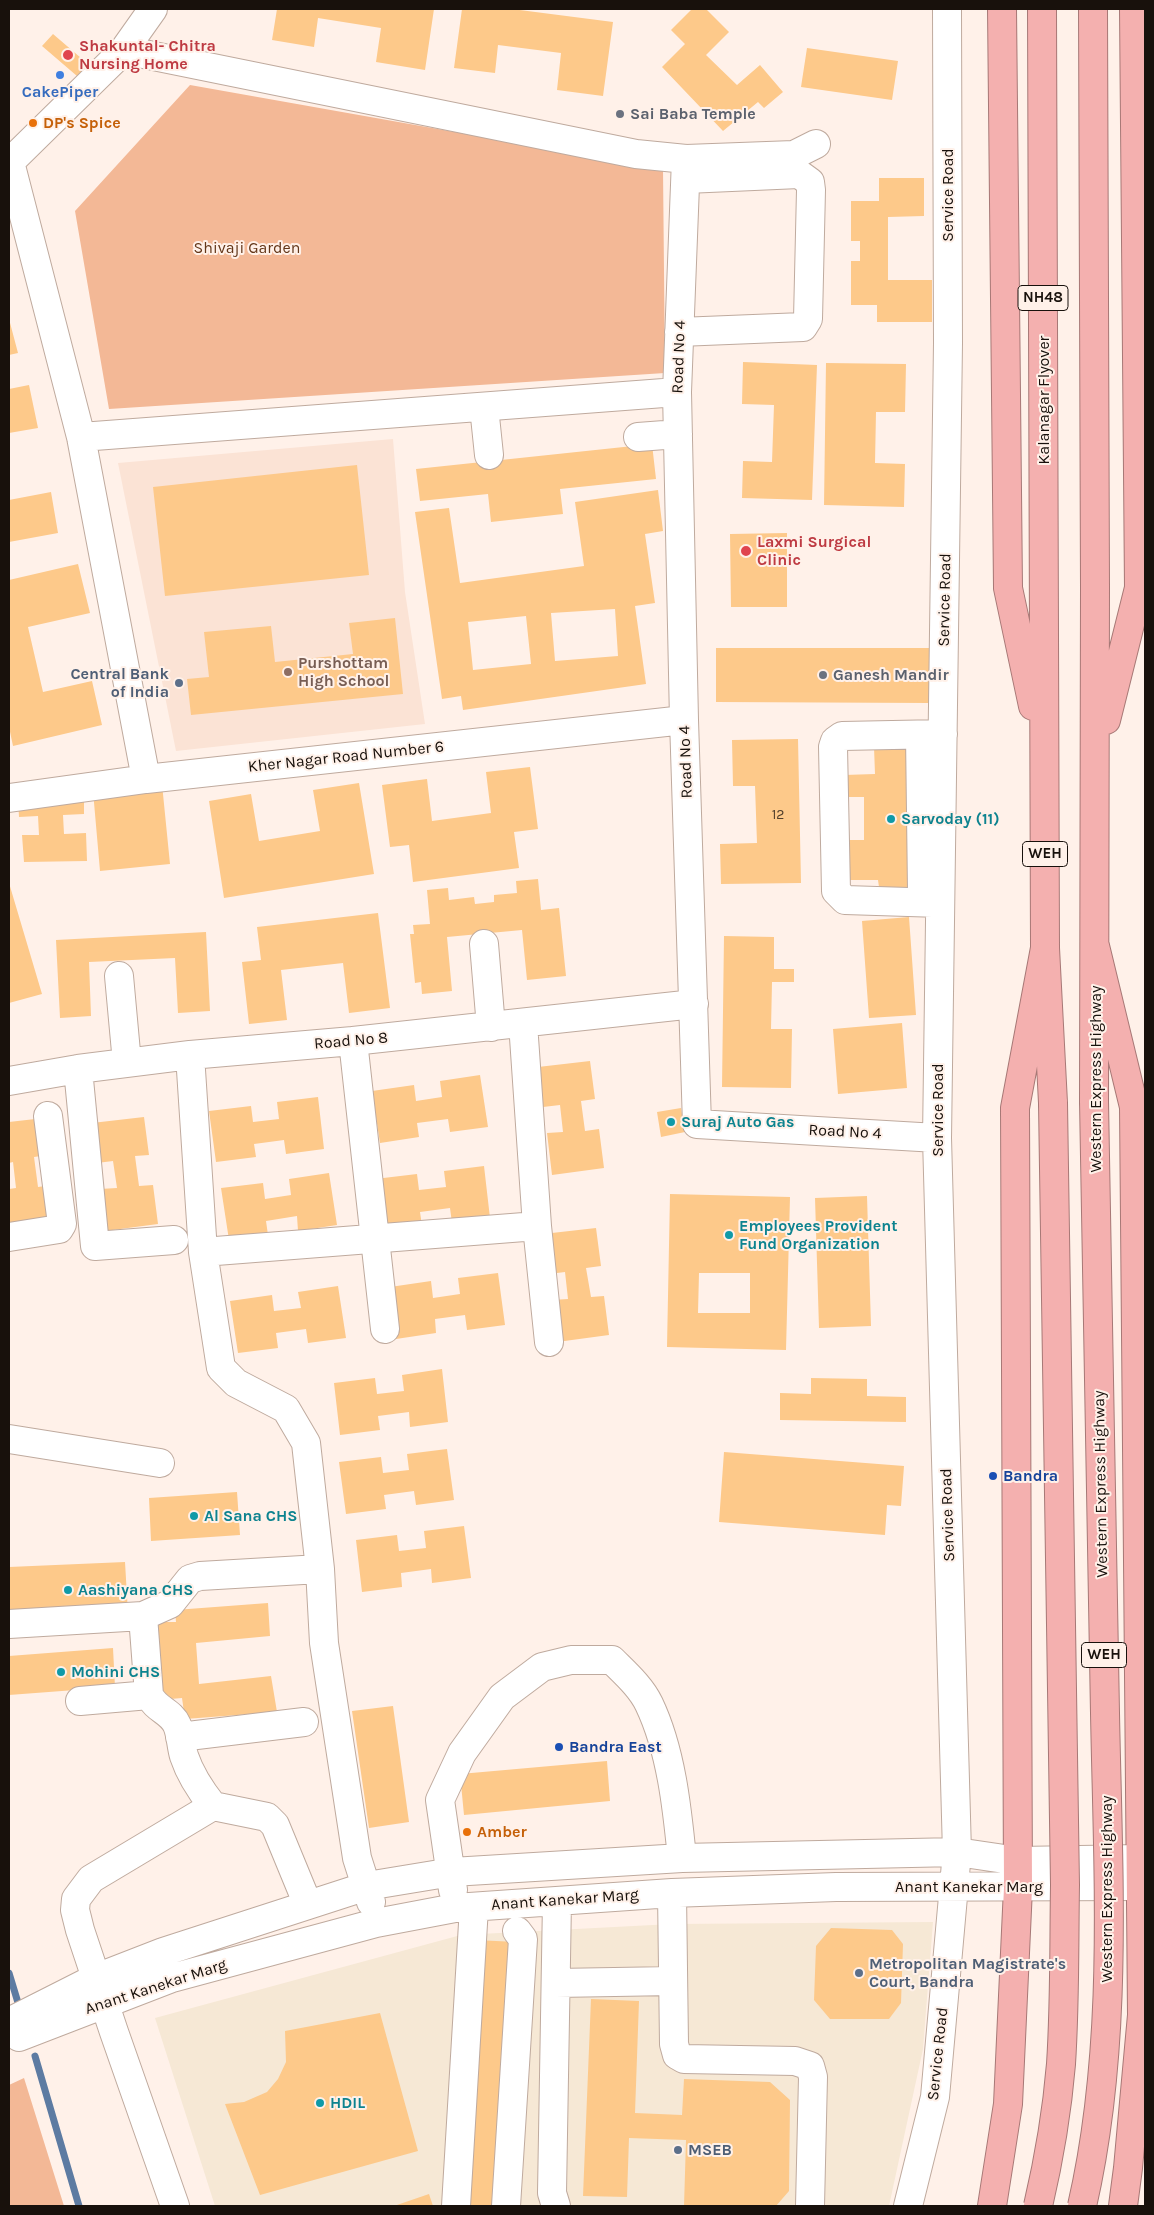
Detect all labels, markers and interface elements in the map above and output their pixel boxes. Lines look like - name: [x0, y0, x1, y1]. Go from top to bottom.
- place label: Shakuntal- Chitra Nursing Home: [79, 36, 216, 74]
- marker: Shakuntal- Chitra Nursing Home: [61, 48, 75, 62]
- marker: CakePiper: [54, 69, 66, 81]
- place label: CakePiper: [22, 82, 98, 102]
- place label: Sai Baba Temple: [630, 104, 756, 124]
- marker: Sai Baba Temple: [614, 108, 626, 120]
- place label: DP's Spice: [43, 113, 121, 133]
- marker: DP's Spice: [27, 117, 39, 129]
- street label: Service Road: [938, 148, 958, 242]
- park label: Shivaji Garden: [194, 238, 300, 258]
- road number: NH48: [1018, 286, 1068, 310]
- street label: Road No 4: [668, 320, 690, 394]
- street label: Kalanagar Flyover: [1034, 336, 1054, 464]
- place label: Laxmi Surgical Clinic: [757, 532, 871, 570]
- marker: Laxmi Surgical Clinic: [739, 544, 753, 558]
- street label: Service Road: [935, 553, 955, 647]
- place label: Purshottam High School: [298, 653, 389, 691]
- place label: Central Bank of India: [70, 664, 169, 702]
- place label: Ganesh Mandir: [833, 665, 949, 685]
- marker: Purshottam High School: [282, 666, 294, 678]
- marker: Ganesh Mandir: [817, 669, 829, 681]
- marker: Central Bank of India: [173, 677, 185, 689]
- street label: Road No 4: [675, 725, 697, 799]
- street label: Kher Nagar Road Number 6: [247, 737, 445, 777]
- house number: 12: [772, 807, 784, 823]
- place label: Sarvoday (11): [901, 809, 1000, 829]
- marker: Sarvoday (11): [885, 813, 897, 825]
- road number: WEH: [1022, 842, 1068, 866]
- street label: Western Express Highway: [1086, 985, 1106, 1173]
- street label: Road No 8: [313, 1028, 389, 1054]
- street label: Service Road: [928, 1063, 948, 1157]
- place label: Suraj Auto Gas: [681, 1112, 794, 1132]
- marker: Suraj Auto Gas: [665, 1116, 677, 1128]
- street label: Road No 4: [808, 1121, 882, 1143]
- place label: Employees Provident Fund Organization: [739, 1216, 898, 1254]
- marker: Employees Provident Fund Organization: [723, 1229, 735, 1241]
- street label: Western Express Highway: [1090, 1390, 1112, 1578]
- place label: Bandra: [1003, 1466, 1058, 1486]
- street label: Service Road: [937, 1468, 959, 1562]
- marker: Bandra: [987, 1470, 999, 1482]
- place label: Al Sana CHS: [204, 1506, 297, 1526]
- marker: Al Sana CHS: [188, 1510, 200, 1522]
- place label: Aashiyana CHS: [78, 1580, 193, 1600]
- marker: Aashiyana CHS: [62, 1584, 74, 1596]
- road number: WEH: [1082, 1642, 1126, 1668]
- place label: Mohini CHS: [71, 1662, 160, 1682]
- marker: Mohini CHS: [55, 1666, 67, 1678]
- place label: Bandra East: [569, 1737, 662, 1757]
- marker: Bandra East: [553, 1741, 565, 1753]
- street label: Western Express Highway: [1097, 1795, 1117, 1983]
- place label: Amber: [477, 1822, 527, 1842]
- marker: Amber: [461, 1826, 473, 1838]
- street label: Anant Kanekar Marg: [895, 1877, 1043, 1897]
- street label: Anant Kanekar Marg: [491, 1885, 639, 1915]
- place label: Metropolitan Magistrate's Court, Bandra: [869, 1954, 1066, 1992]
- street label: Anant Kanekar Marg: [83, 1955, 229, 2019]
- marker: Metropolitan Magistrate's Court, Bandra: [853, 1967, 865, 1979]
- street label: Service Road: [924, 2006, 952, 2102]
- place label: HDIL: [330, 2093, 365, 2113]
- marker: HDIL: [314, 2097, 326, 2109]
- place label: MSEB: [688, 2140, 732, 2160]
- marker: MSEB: [672, 2144, 684, 2156]

